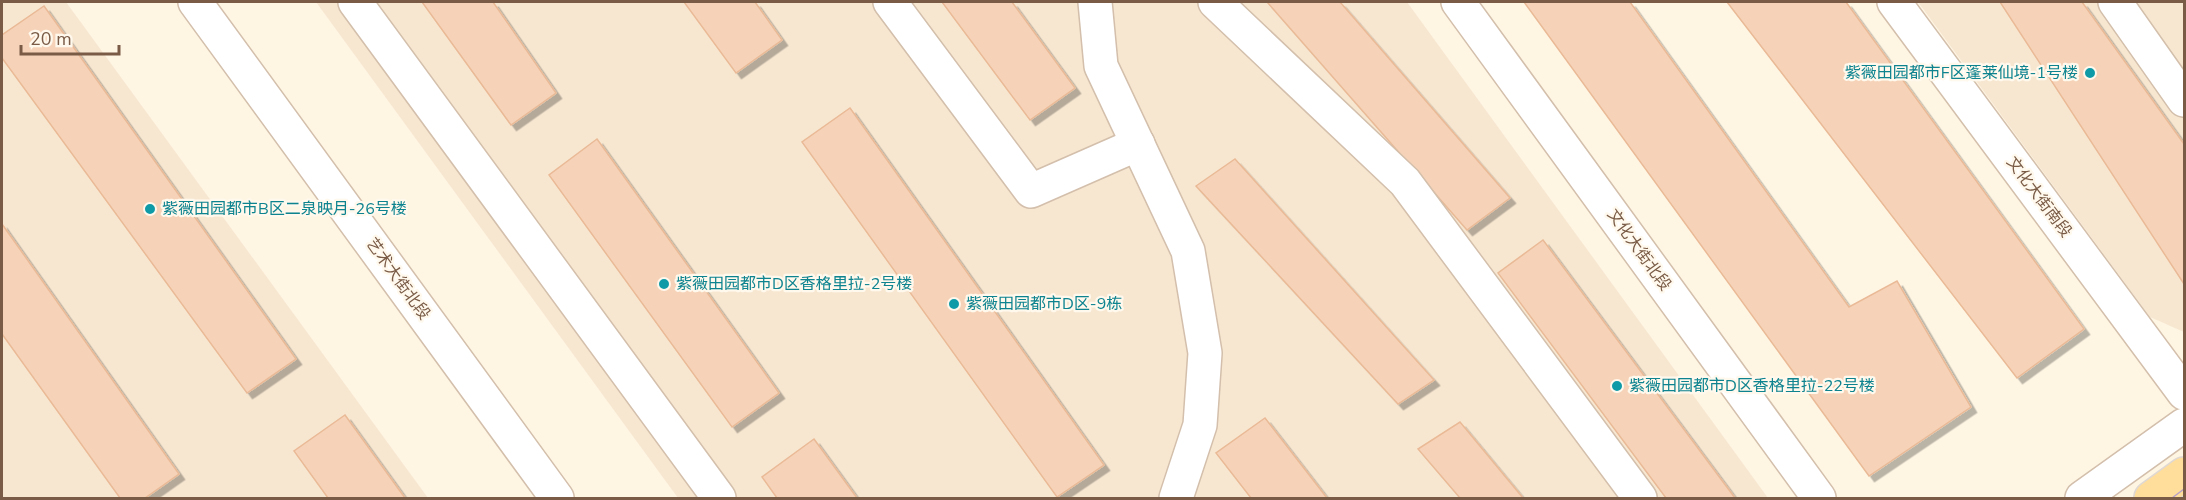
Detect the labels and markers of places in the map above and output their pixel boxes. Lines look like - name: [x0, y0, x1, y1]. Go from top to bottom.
- place label: 紫薇田园都市F区蓬莱仙境-1号楼: [1845, 62, 2078, 84]
- marker: 紫薇田园都市F区蓬莱仙境-1号楼: [2083, 66, 2097, 80]
- place label: 紫薇田园都市B区二泉映月-26号楼: [162, 198, 407, 220]
- marker: 紫薇田园都市B区二泉映月-26号楼: [143, 202, 157, 216]
- place label: 紫薇田园都市D区香格里拉-2号楼: [676, 273, 912, 295]
- marker: 紫薇田园都市D区香格里拉-2号楼: [657, 277, 671, 291]
- place label: 紫薇田园都市D区-9栋: [966, 293, 1122, 315]
- marker: 紫薇田园都市D区-9栋: [947, 297, 961, 311]
- place label: 紫薇田园都市D区香格里拉-22号楼: [1629, 375, 1875, 397]
- marker: 紫薇田园都市D区香格里拉-22号楼: [1610, 379, 1624, 393]

